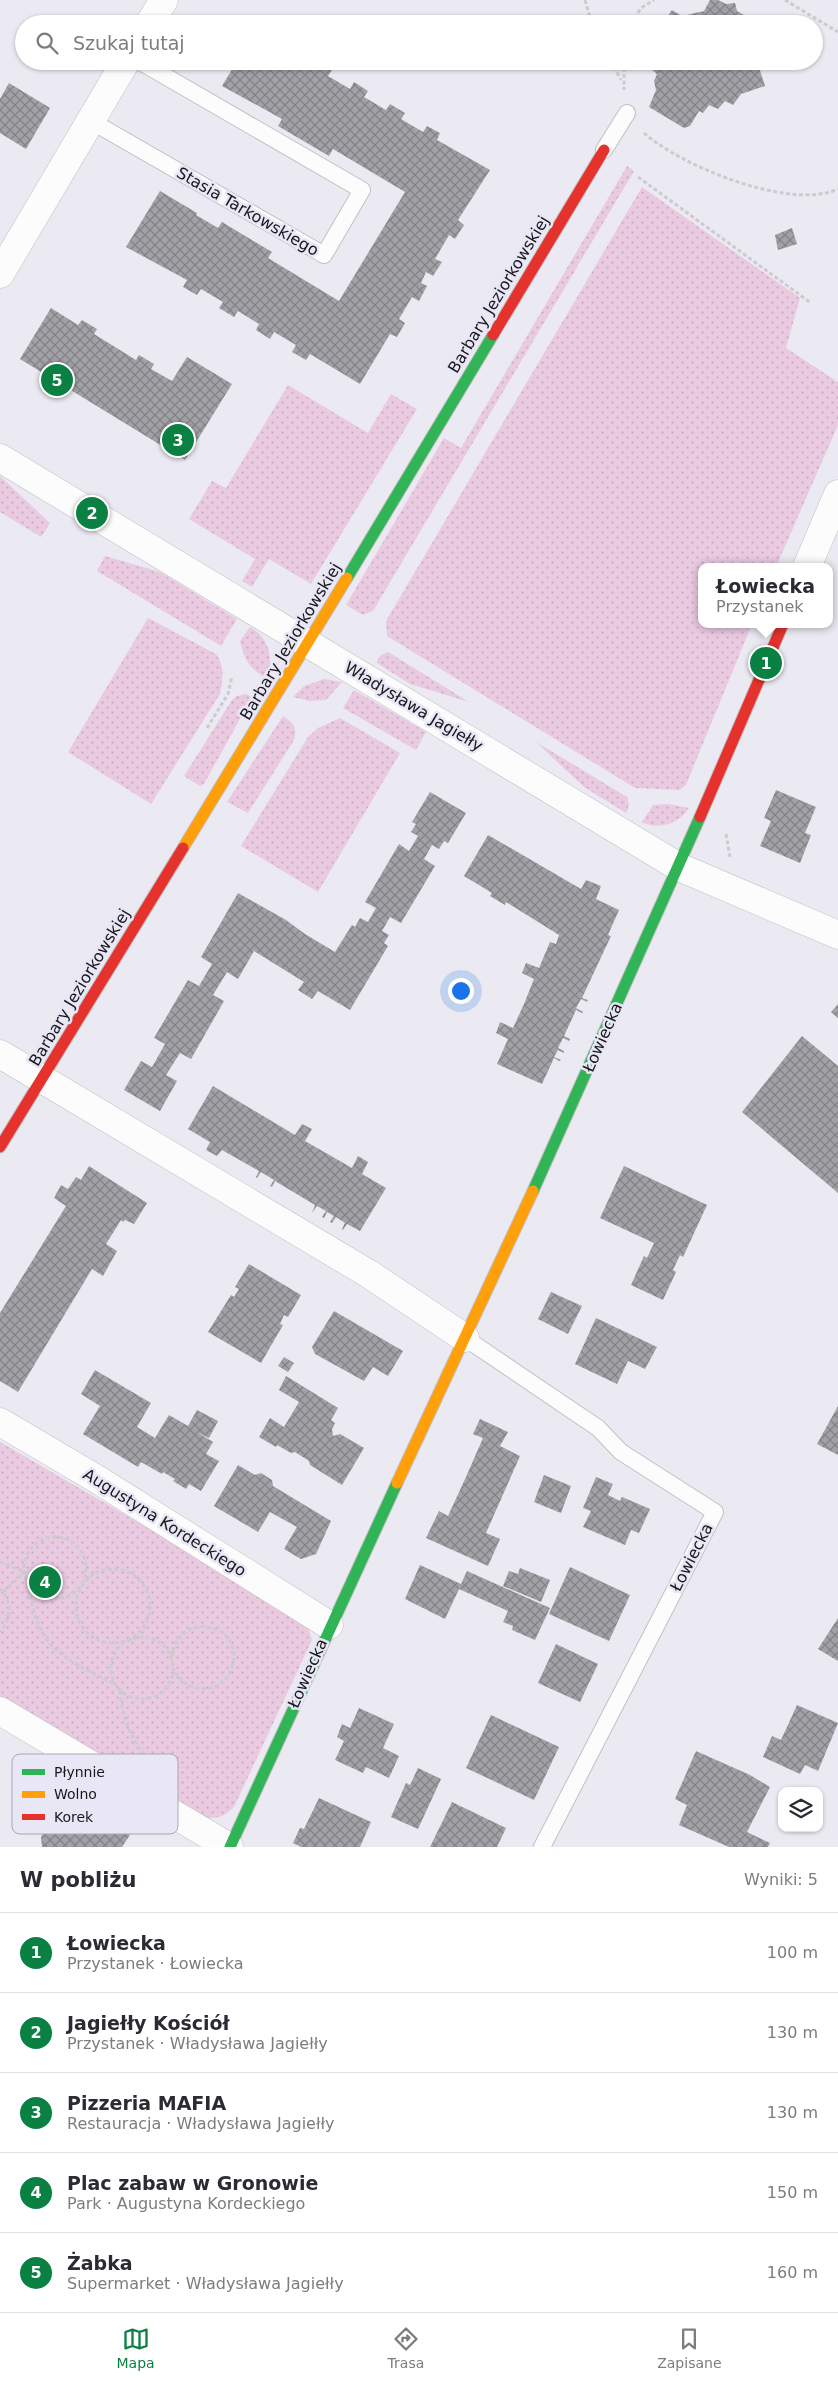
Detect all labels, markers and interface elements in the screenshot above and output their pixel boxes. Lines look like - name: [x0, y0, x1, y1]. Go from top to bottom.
- search box: [15, 15, 823, 70]
- icon: search: [33, 29, 61, 57]
- text: Szukaj tutaj: [73, 32, 185, 54]
- street label: Stasia Tarkowskiego: [173, 163, 322, 260]
- street label: Barbary Jeziorkowskiej: [444, 212, 553, 376]
- pin: 5: [41, 361, 73, 399]
- pin: 3: [162, 421, 194, 459]
- pin: 2: [76, 494, 108, 532]
- street label: Barbary Jeziorkowskiej: [236, 559, 345, 723]
- popup: [698, 563, 833, 628]
- text: Łowiecka: [716, 575, 815, 597]
- text: Przystanek: [716, 597, 804, 616]
- pin: 1: [750, 644, 782, 682]
- street label: Władysława Jagiełły: [341, 658, 486, 755]
- street label: Barbary Jeziorkowskiej: [25, 905, 134, 1069]
- your location: [448, 978, 474, 1004]
- street label: Łowiecka: [578, 1000, 626, 1076]
- street label: Augustyna Kordeckiego: [80, 1464, 250, 1580]
- street label: Łowiecka: [666, 1520, 717, 1595]
- pin: 4: [29, 1563, 61, 1601]
- street label: Łowiecka: [283, 1636, 331, 1712]
- legend: [12, 1754, 178, 1834]
- text: Płynnie: [54, 1764, 105, 1780]
- text: Wolno: [54, 1786, 97, 1802]
- map controls: [778, 1787, 823, 1832]
- button: layers: [778, 1787, 823, 1832]
- text: Korek: [54, 1809, 94, 1825]
- text: W pobliżu: [20, 1868, 137, 1892]
- text: Wyniki: 5: [744, 1870, 818, 1889]
- text: Łowiecka: [67, 1932, 166, 1954]
- text: 1: [30, 1943, 42, 1962]
- text: 100 m: [767, 1943, 818, 1962]
- text: Przystanek · Łowiecka: [67, 1954, 243, 1973]
- text: Jagiełły Kościół: [67, 2012, 230, 2034]
- text: 2: [30, 2023, 42, 2042]
- text: 130 m: [767, 2023, 818, 2042]
- text: Przystanek · Władysława Jagiełły: [67, 2034, 328, 2053]
- text: Pizzeria MAFIA: [67, 2092, 226, 2114]
- text: 3: [30, 2103, 42, 2122]
- text: 130 m: [767, 2103, 818, 2122]
- text: Restauracja · Władysława Jagiełły: [67, 2114, 334, 2133]
- text: Plac zabaw w Gronowie: [67, 2172, 318, 2194]
- text: 4: [30, 2183, 42, 2202]
- text: 150 m: [767, 2183, 818, 2202]
- text: Park · Augustyna Kordeckiego: [67, 2194, 305, 2213]
- text: Żabka: [67, 2252, 133, 2274]
- text: 5: [30, 2263, 42, 2282]
- text: 160 m: [767, 2263, 818, 2282]
- text: Supermarket · Władysława Jagiełły: [67, 2274, 344, 2293]
- tab: Mapa: [116, 2325, 155, 2371]
- tab: Trasa: [388, 2325, 424, 2371]
- tab: Zapisane: [657, 2325, 722, 2371]

